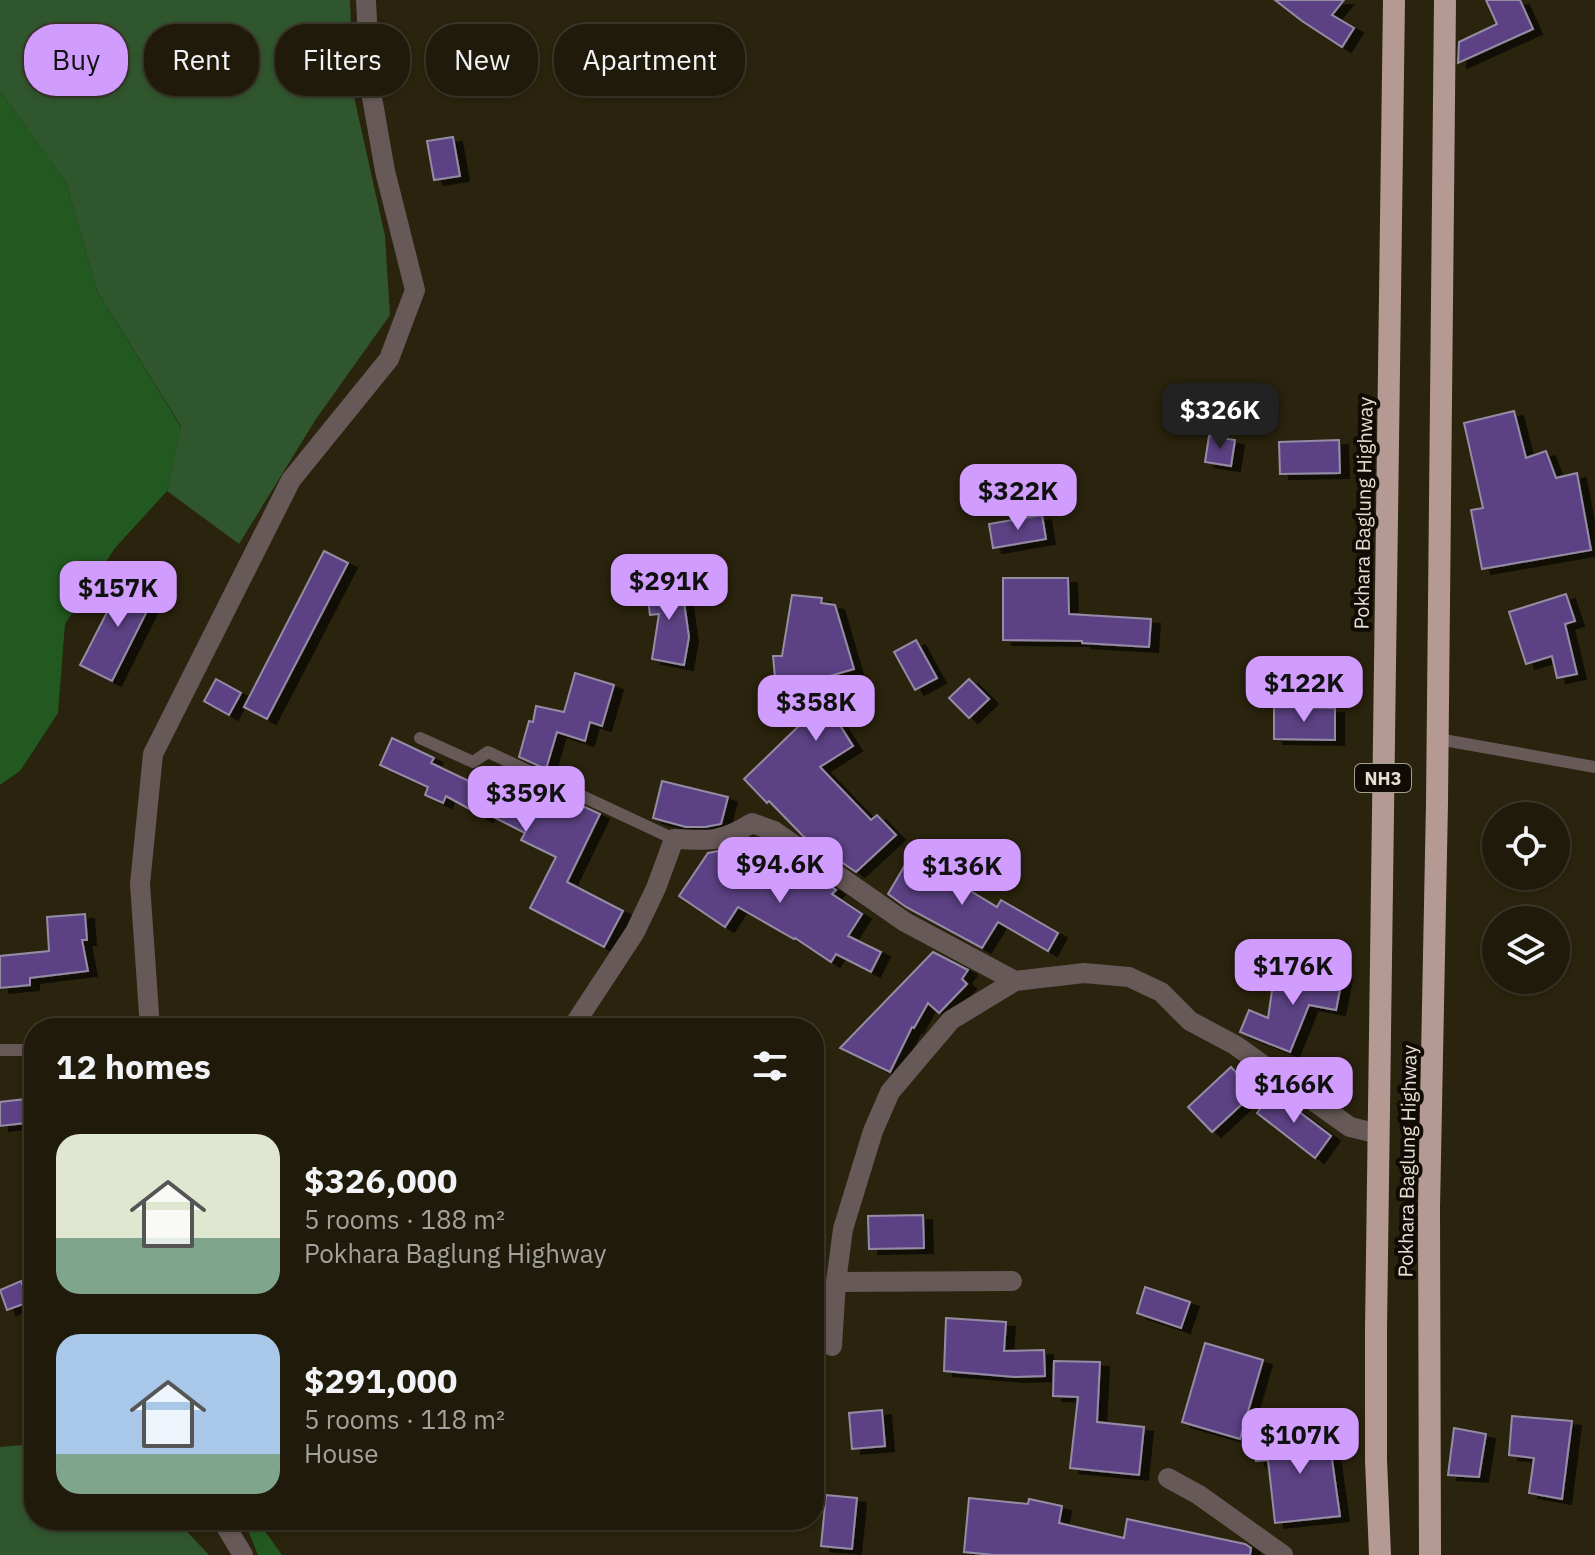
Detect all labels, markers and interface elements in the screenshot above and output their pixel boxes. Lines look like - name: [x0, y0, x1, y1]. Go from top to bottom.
- chip: Buy: [24, 24, 128, 96]
- chip: Rent: [144, 24, 259, 96]
- chip: Filters: [275, 24, 410, 96]
- chip: New: [426, 24, 538, 96]
- chip: Apartment: [554, 24, 745, 96]
- pin: $326K: [1164, 383, 1276, 451]
- text: $326K: [1180, 392, 1260, 426]
- street label: Pokhara Baglung Highway: [1347, 396, 1379, 630]
- pin: $322K: [962, 464, 1074, 532]
- text: $322K: [978, 473, 1058, 507]
- pin: $291K: [613, 554, 725, 622]
- pin: $157K: [62, 561, 174, 629]
- text: $291K: [629, 563, 709, 597]
- text: $157K: [78, 570, 158, 604]
- pin: $122K: [1248, 656, 1360, 724]
- text: $122K: [1264, 665, 1344, 699]
- pin: $358K: [760, 675, 872, 743]
- text: $358K: [776, 684, 856, 718]
- road number: NH3: [1355, 764, 1411, 792]
- pin: $359K: [470, 766, 582, 834]
- text: $359K: [486, 775, 566, 809]
- map controls: [1482, 802, 1570, 994]
- button: locate: [1482, 802, 1570, 890]
- pin: $94.6K: [715, 837, 845, 905]
- pin: $136K: [906, 839, 1018, 907]
- text: $94.6K: [736, 846, 824, 880]
- text: $136K: [922, 848, 1002, 882]
- button: layers: [1482, 906, 1570, 994]
- pin: $176K: [1237, 939, 1349, 1007]
- text: $176K: [1253, 948, 1333, 982]
- text: 12 homes: [56, 1044, 211, 1088]
- icon: filters: [748, 1044, 792, 1088]
- street label: Pokhara Baglung Highway: [1391, 1044, 1423, 1278]
- pin: $166K: [1238, 1057, 1350, 1125]
- text: $166K: [1254, 1066, 1334, 1100]
- text: $326,000: [304, 1158, 457, 1202]
- icon: home: [120, 1166, 216, 1262]
- text: 5 rooms · 188 m²: [304, 1202, 505, 1236]
- text: Pokhara Baglung Highway: [304, 1236, 606, 1270]
- text: $291,000: [304, 1358, 457, 1402]
- icon: home: [120, 1366, 216, 1462]
- text: 5 rooms · 118 m²: [304, 1402, 505, 1436]
- pin: $107K: [1244, 1408, 1356, 1476]
- text: $107K: [1260, 1417, 1340, 1451]
- text: House: [304, 1436, 379, 1470]

